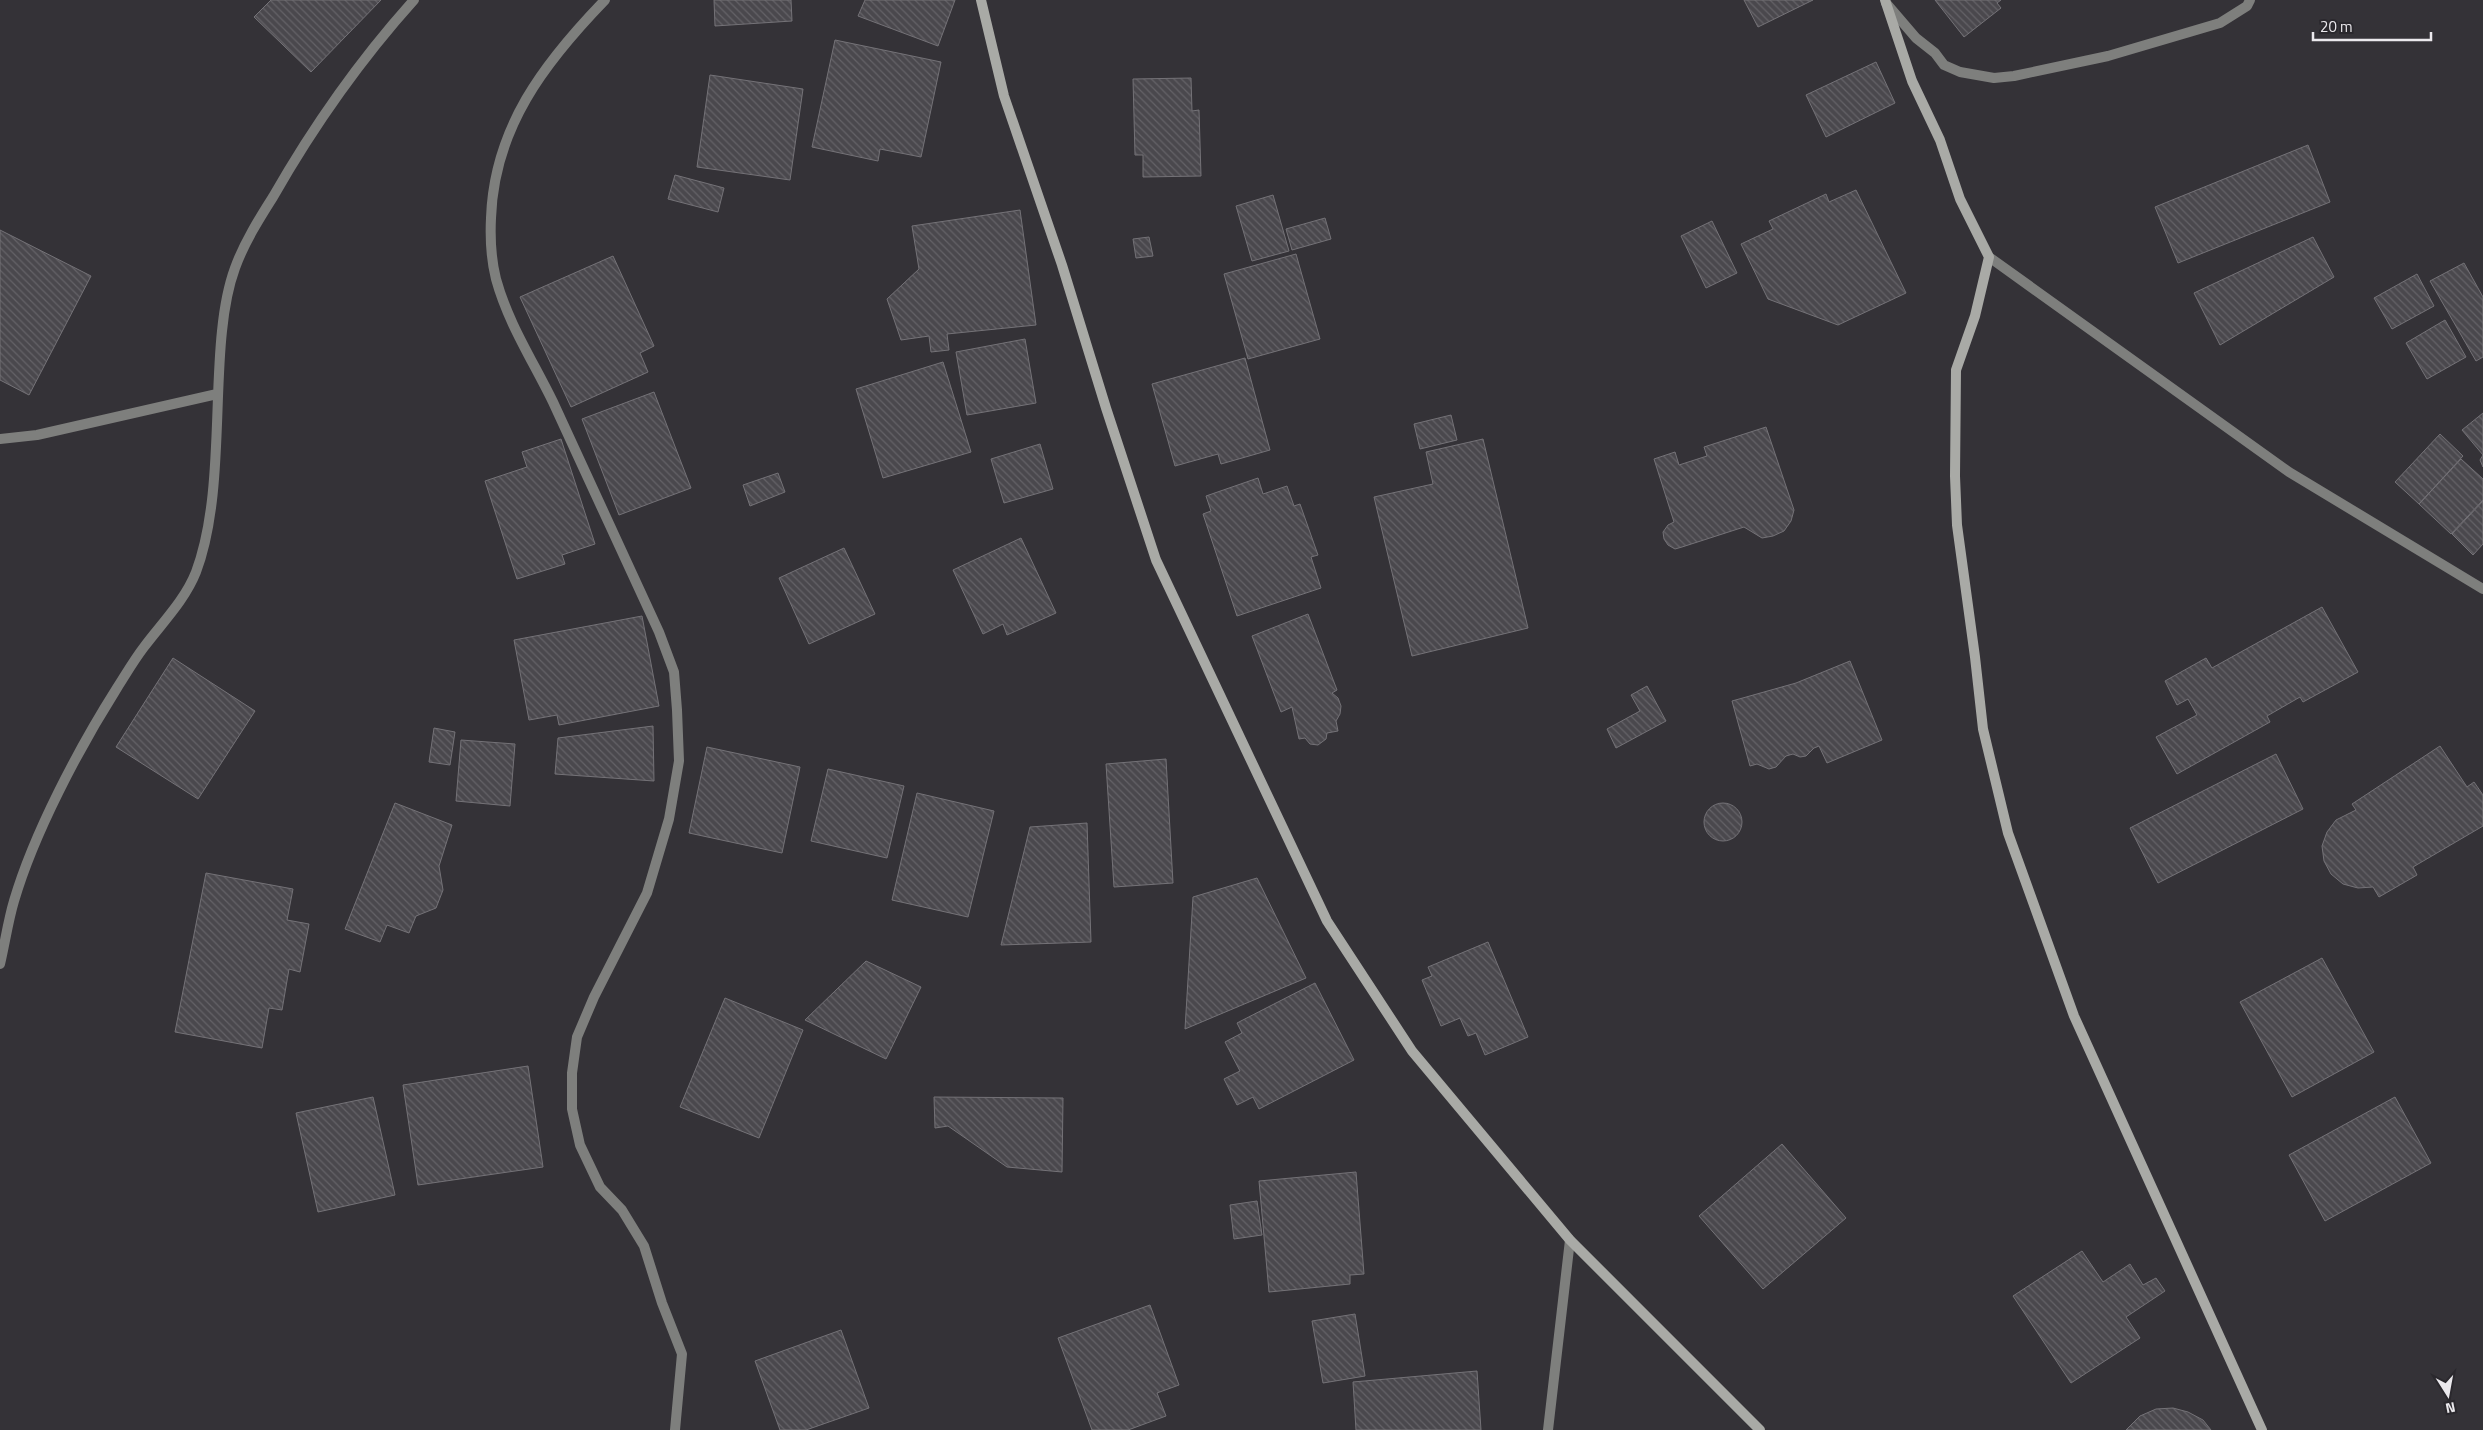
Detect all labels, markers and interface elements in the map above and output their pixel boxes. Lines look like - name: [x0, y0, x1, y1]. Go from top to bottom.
- scale bar: [2313, 10, 2430, 42]
- text: 20 m: [2320, 15, 2353, 38]
- north arrow: [2423, 1370, 2473, 1420]
- text: N: [2444, 1397, 2457, 1419]

